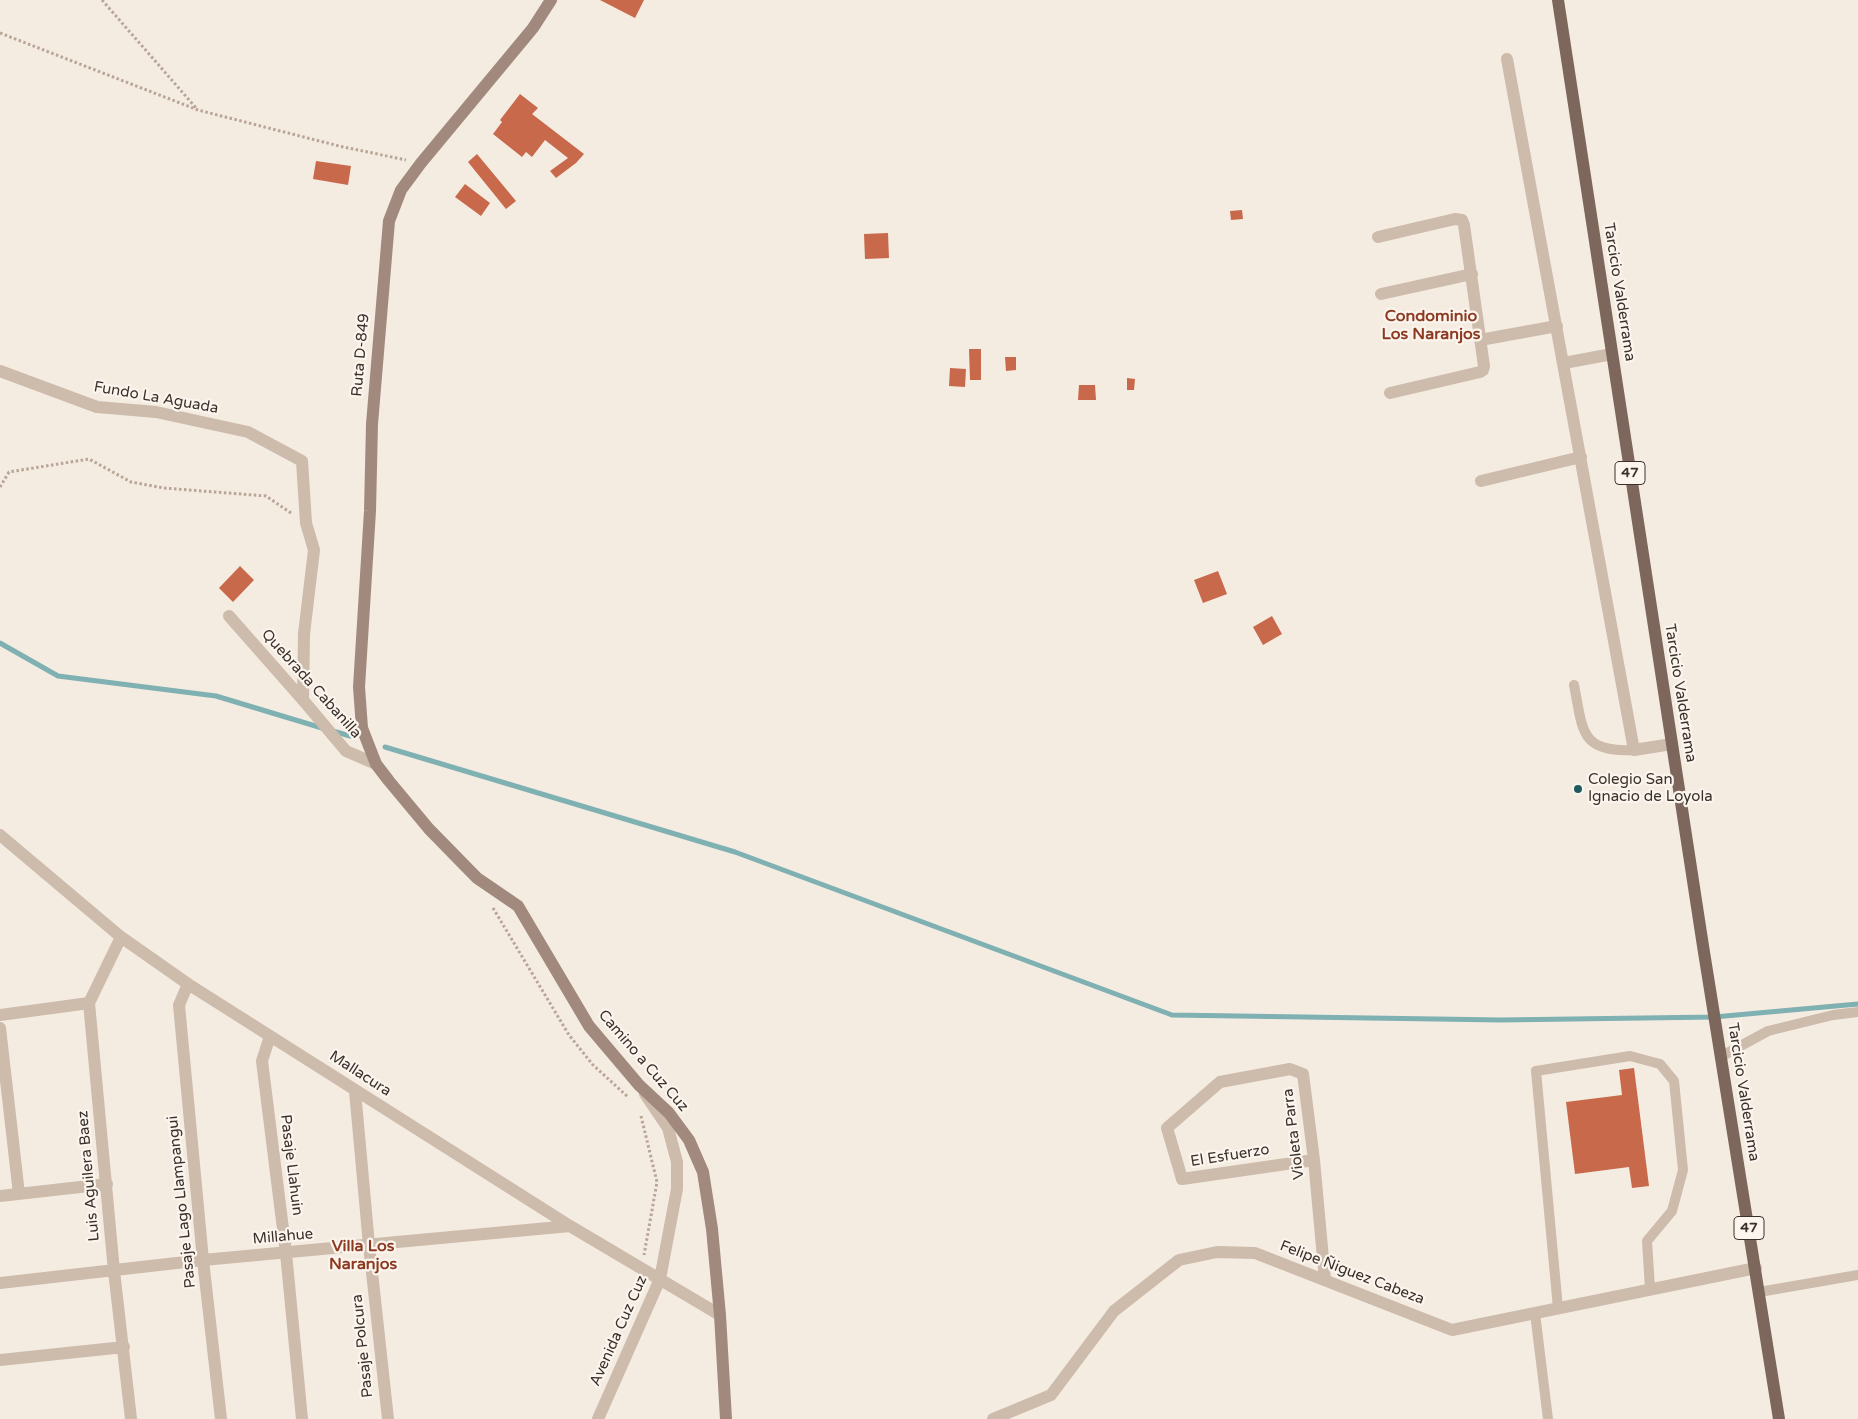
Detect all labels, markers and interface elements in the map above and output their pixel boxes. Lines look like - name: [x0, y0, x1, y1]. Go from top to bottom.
- street label: Tarcicio Valderrama: [1599, 221, 1639, 363]
- district label: Condominio Los Naranjos: [1382, 307, 1480, 345]
- street label: Ruta D-849: [348, 313, 374, 397]
- street label: Fundo La Aguada: [92, 378, 220, 418]
- road number: 47: [1615, 462, 1645, 484]
- street label: Tarcicio Valderrama: [1660, 622, 1700, 764]
- street label: Quebrada Cabanilla: [257, 626, 365, 742]
- place label: Colegio San Ignacio de Loyola: [1588, 771, 1713, 806]
- marker: Colegio San Ignacio de Loyola: [1572, 783, 1584, 795]
- street label: Camino a Cuz Cuz: [594, 1007, 692, 1115]
- street label: Tarcicio Valderrama: [1723, 1021, 1763, 1163]
- street label: Mallacura: [326, 1047, 394, 1101]
- street label: Violeta Parra: [1279, 1088, 1309, 1180]
- street label: Luis Aguilera Baez: [74, 1110, 104, 1242]
- street label: Pasaje Llahuin: [276, 1113, 306, 1217]
- street label: Pasaje Lago Llampangui: [164, 1115, 200, 1289]
- street label: El Esfuerzo: [1189, 1141, 1271, 1171]
- road number: 47: [1734, 1216, 1764, 1240]
- street label: Millahue: [252, 1225, 314, 1249]
- district label: Villa Los Naranjos: [329, 1237, 397, 1275]
- street label: Felipe Ñiguez Cabeza: [1277, 1237, 1427, 1309]
- street label: Avenida Cuz Cuz: [587, 1273, 651, 1389]
- street label: Pasaje Polcura: [349, 1293, 377, 1399]

